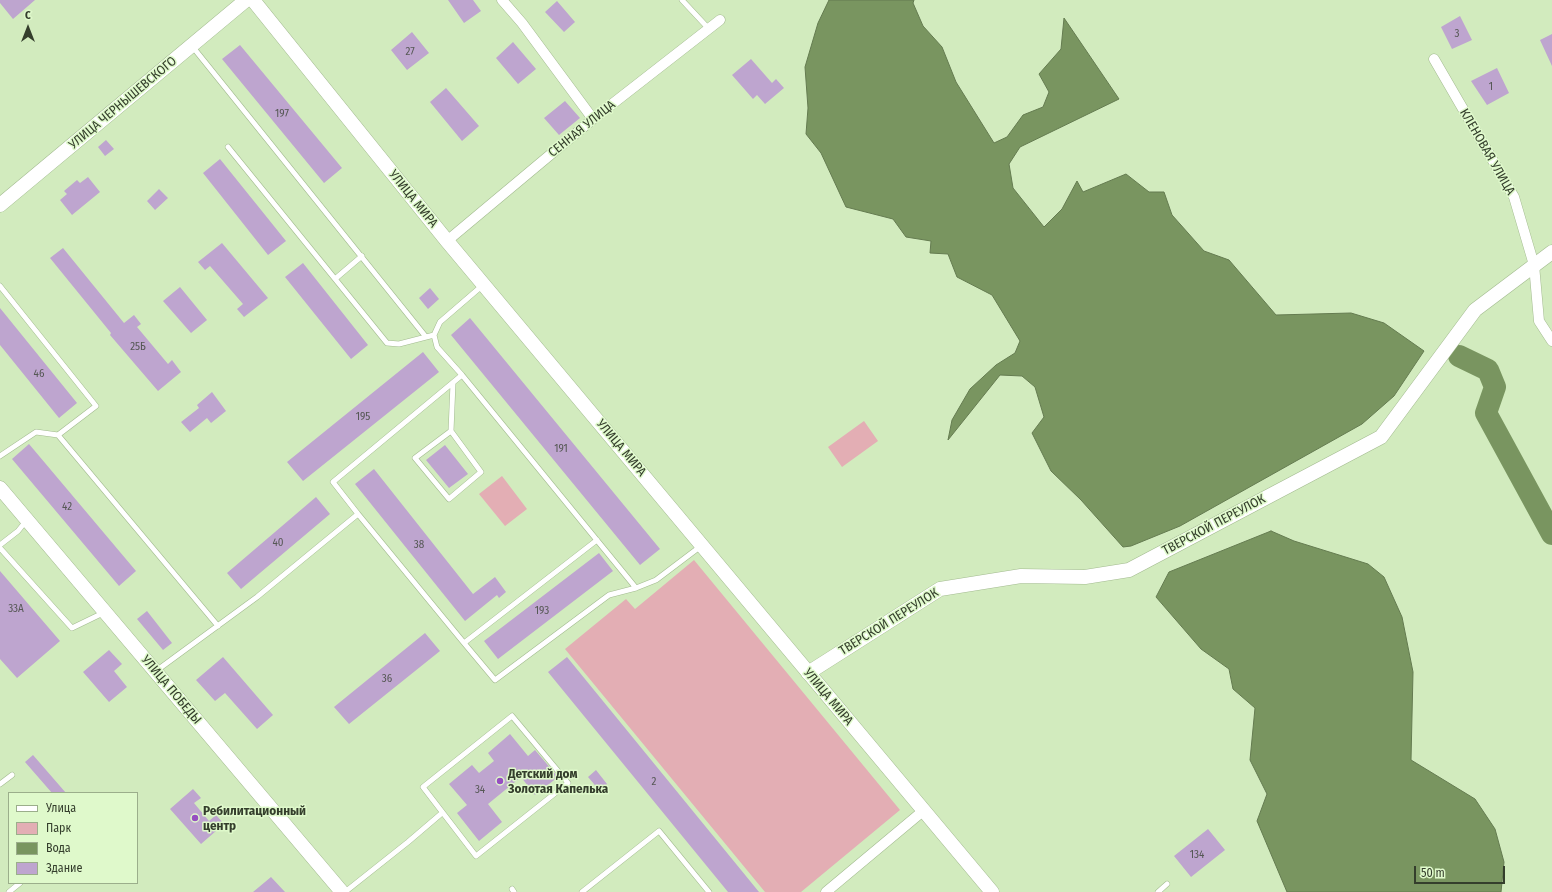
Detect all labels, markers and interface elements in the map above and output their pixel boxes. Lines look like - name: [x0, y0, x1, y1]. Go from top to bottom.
- north arrow: [8, 8, 48, 48]
- text: С: [25, 9, 31, 22]
- house number: 3: [1455, 27, 1459, 41]
- house number: 27: [405, 45, 415, 59]
- street label: УЛИЦА ЧЕРНЫШЕВСКОГО: [66, 53, 180, 153]
- house number: 1: [1489, 80, 1493, 94]
- street label: СЕННАЯ УЛИЦА: [545, 97, 619, 161]
- street label: КЛЕНОВАЯ УЛИЦА: [1456, 106, 1518, 198]
- house number: 197: [275, 107, 289, 121]
- street label: УЛИЦА МИРА: [385, 167, 441, 231]
- house number: 25Б: [130, 340, 146, 354]
- house number: 46: [34, 367, 44, 381]
- house number: 195: [356, 410, 370, 424]
- street label: УЛИЦА МИРА: [593, 416, 649, 480]
- house number: 191: [554, 442, 568, 456]
- street label: ТВЕРСКОЙ ПЕРЕУЛОК: [1160, 491, 1268, 559]
- house number: 42: [62, 500, 72, 514]
- house number: 40: [272, 536, 284, 550]
- house number: 38: [414, 538, 424, 552]
- street label: ТВЕРСКОЙ ПЕРЕУЛОК: [836, 585, 942, 659]
- house number: 33А: [8, 602, 24, 616]
- house number: 193: [535, 604, 549, 618]
- street label: УЛИЦА ПОБЕДЫ: [138, 652, 204, 728]
- street label: УЛИЦА МИРА: [800, 665, 856, 729]
- house number: 36: [382, 672, 392, 686]
- place label: Детский дом Золотая Капелька: [508, 766, 608, 797]
- house number: 2: [652, 775, 656, 789]
- marker: Детский дом Золотая Капелька: [495, 776, 505, 786]
- house number: 34: [475, 783, 485, 797]
- legend: [8, 792, 138, 884]
- text: Улица: [46, 801, 76, 815]
- place label: Ребилитационный центр: [203, 803, 306, 834]
- marker: Ребилитационный центр: [190, 813, 200, 823]
- text: Парк: [46, 821, 71, 835]
- text: Вода: [46, 841, 71, 855]
- house number: 134: [1190, 848, 1204, 862]
- scale bar: [1416, 858, 1507, 884]
- text: Здание: [46, 861, 82, 875]
- text: 50 m: [1421, 866, 1445, 880]

